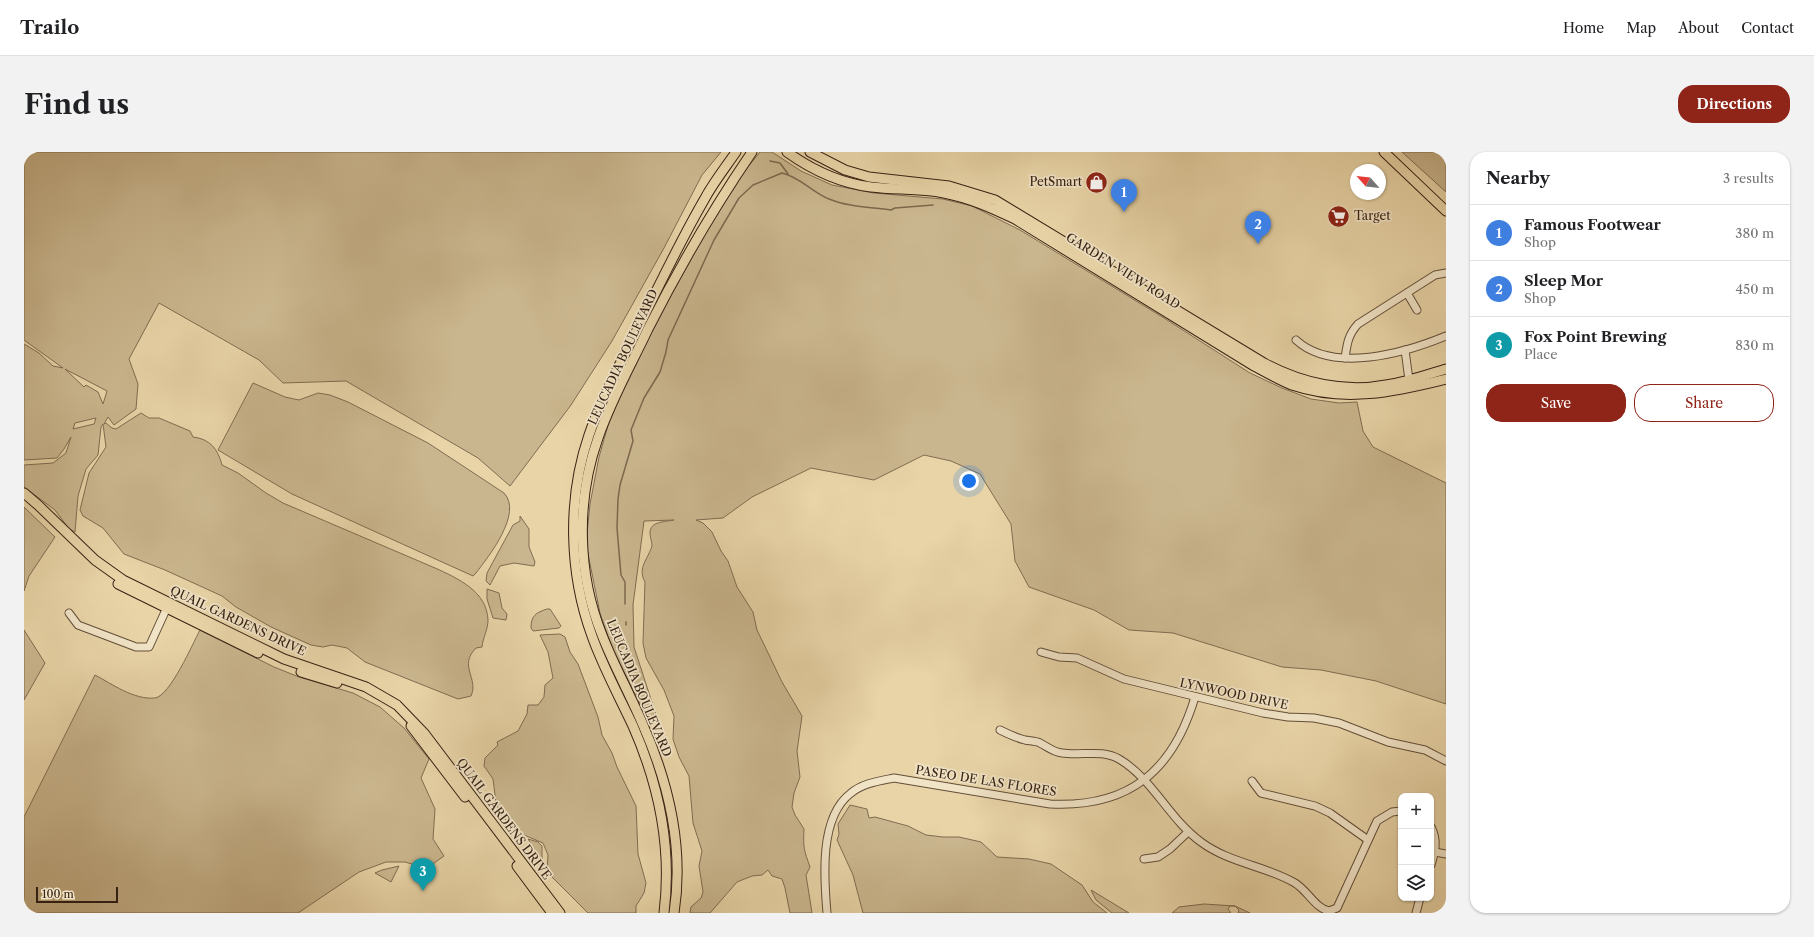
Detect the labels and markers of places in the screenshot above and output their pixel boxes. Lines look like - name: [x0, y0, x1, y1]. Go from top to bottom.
- shop icon: PetSmart: [1084, 169, 1110, 195]
- place label: PetSmart: [1029, 174, 1083, 189]
- pin: 1: [1111, 179, 1137, 212]
- supermarket icon: Target: [1325, 203, 1351, 229]
- place label: Target: [1354, 208, 1391, 223]
- pin: 2: [1245, 211, 1271, 244]
- pin: 3: [410, 858, 436, 891]

